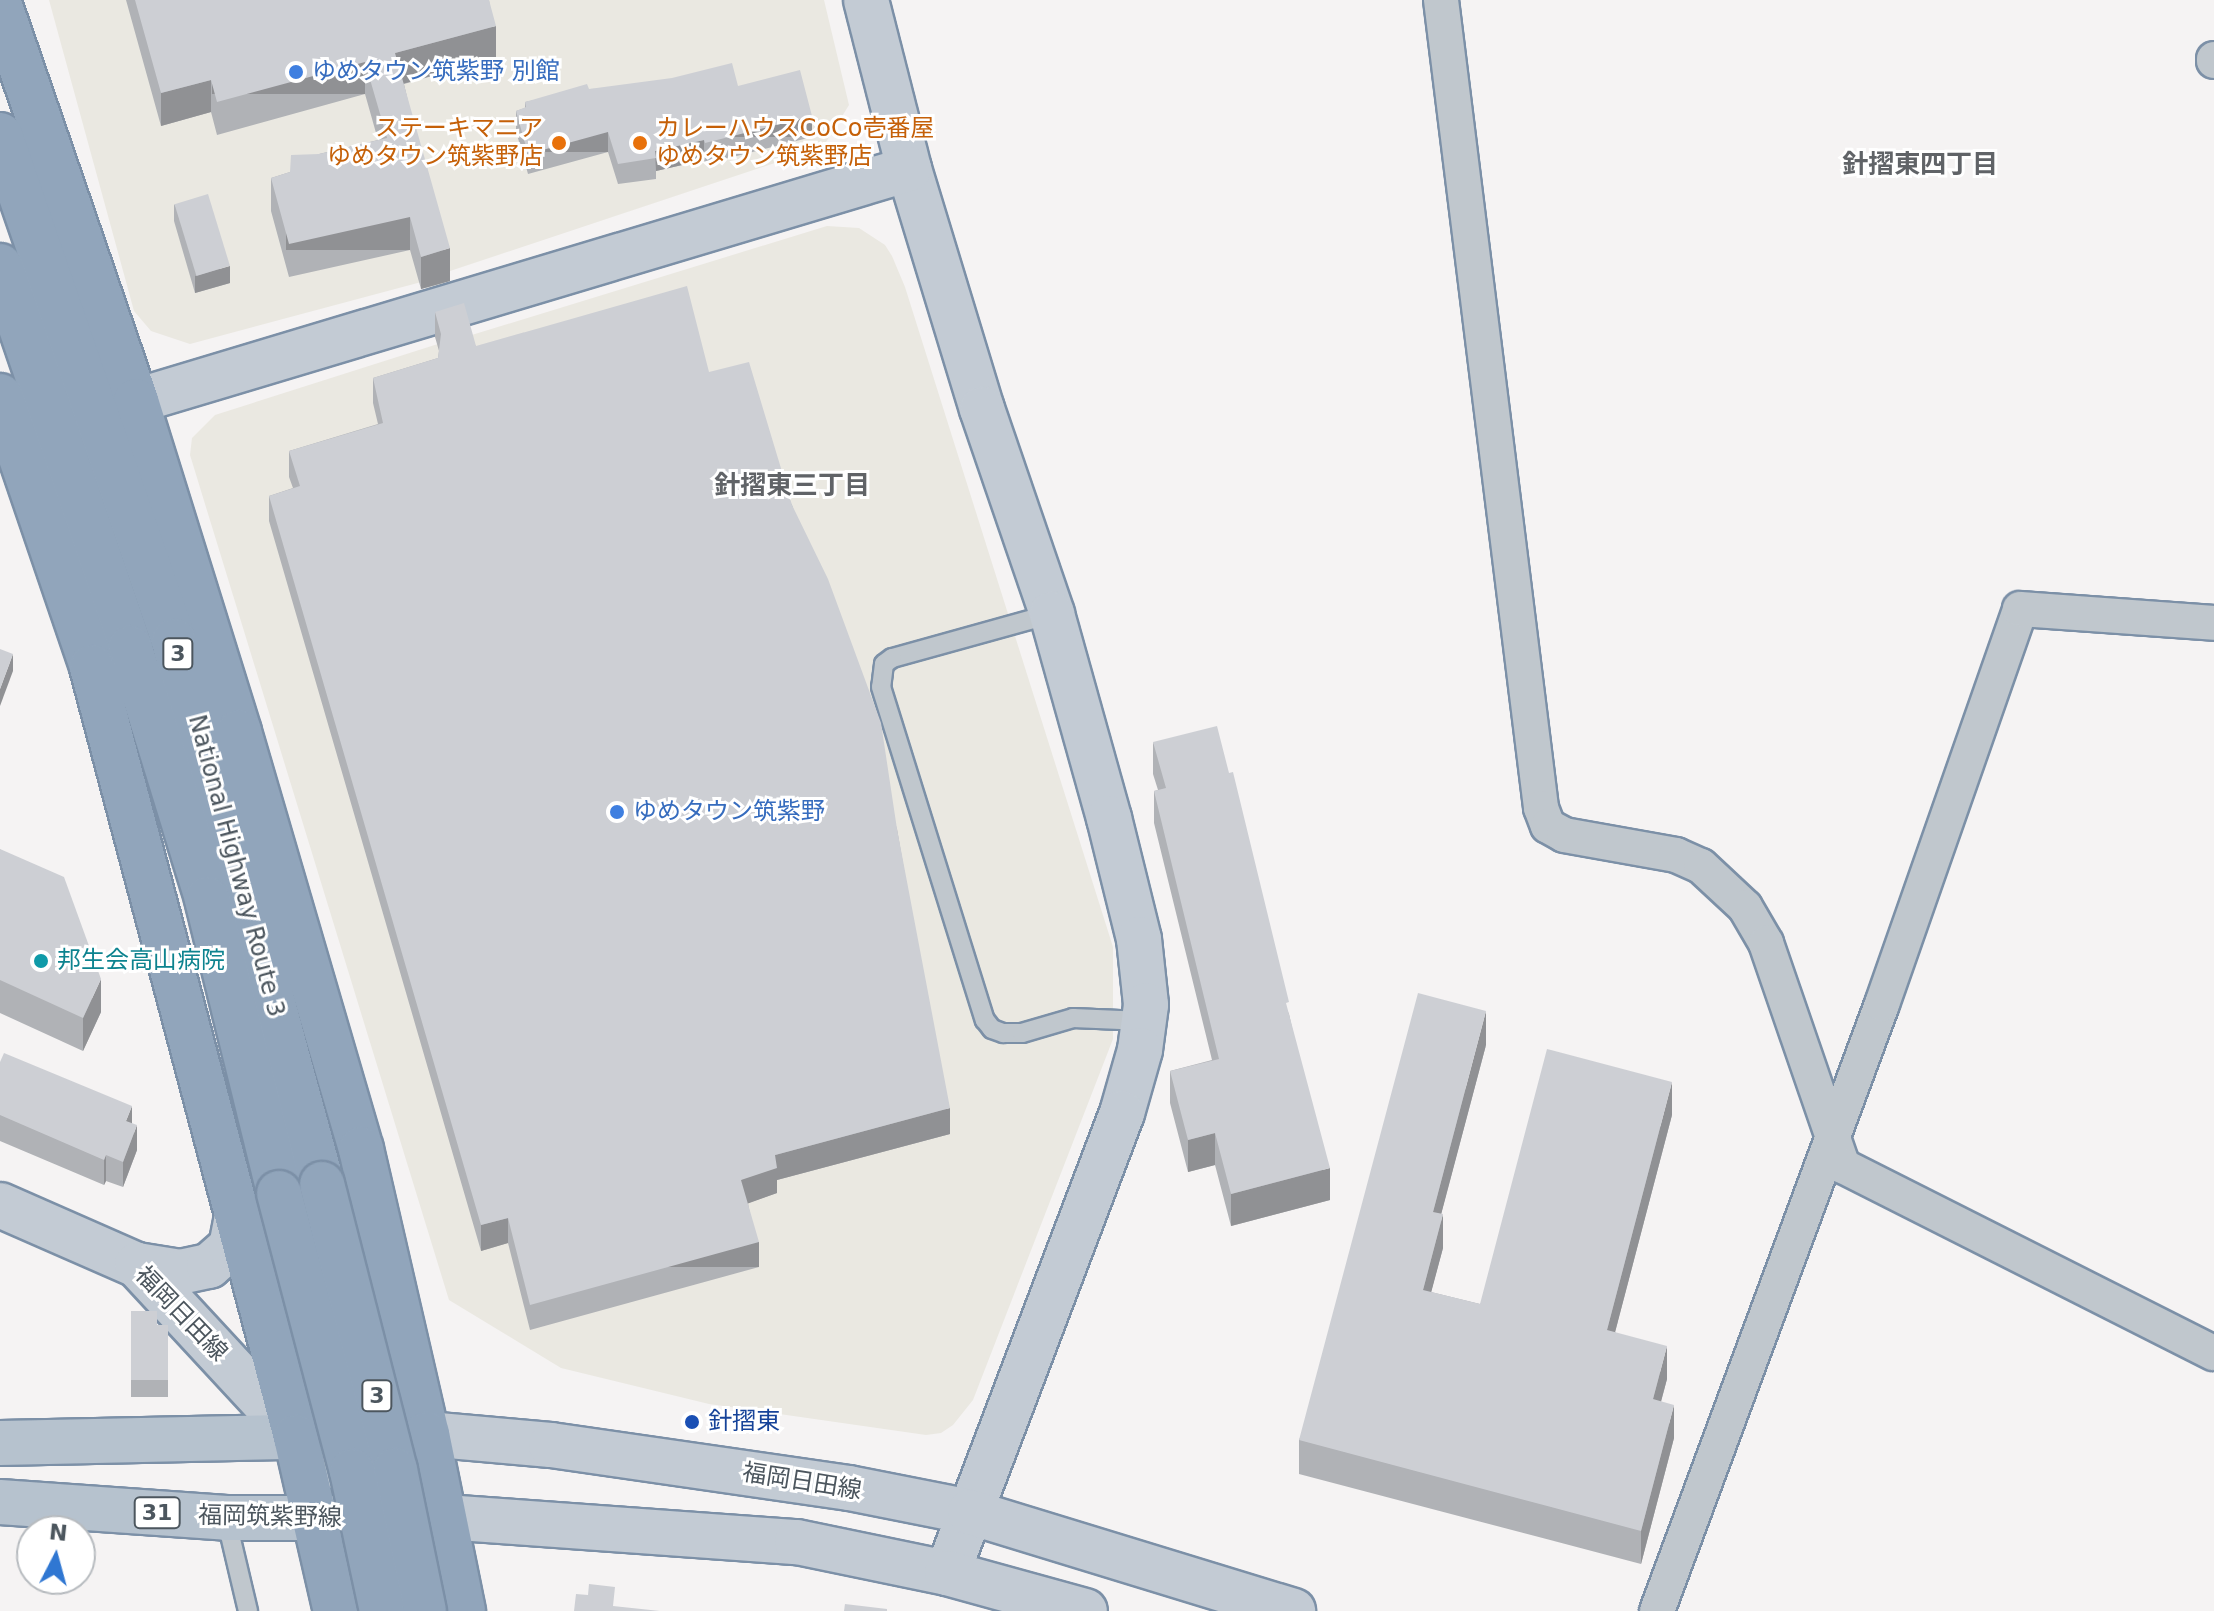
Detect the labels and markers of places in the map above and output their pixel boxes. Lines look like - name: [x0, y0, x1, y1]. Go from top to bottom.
- place label: ゆめタウン筑紫野 別館: [312, 58, 560, 86]
- marker: ゆめタウン筑紫野 別館: [287, 63, 305, 81]
- place label: ステーキマニア ゆめタウン筑紫野店: [327, 115, 543, 171]
- place label: カレーハウスCoCo壱番屋 ゆめタウン筑紫野店: [656, 115, 935, 171]
- marker: ステーキマニア ゆめタウン筑紫野店: [550, 134, 568, 152]
- marker: カレーハウスCoCo壱番屋 ゆめタウン筑紫野店: [631, 134, 649, 152]
- place label: ゆめタウン筑紫野: [633, 798, 825, 826]
- marker: ゆめタウン筑紫野: [608, 803, 626, 821]
- place label: 邦生会高山病院: [57, 947, 225, 975]
- marker: 邦生会高山病院: [32, 952, 50, 970]
- place label: 針摺東: [708, 1408, 780, 1436]
- marker: 針摺東: [683, 1413, 701, 1431]

